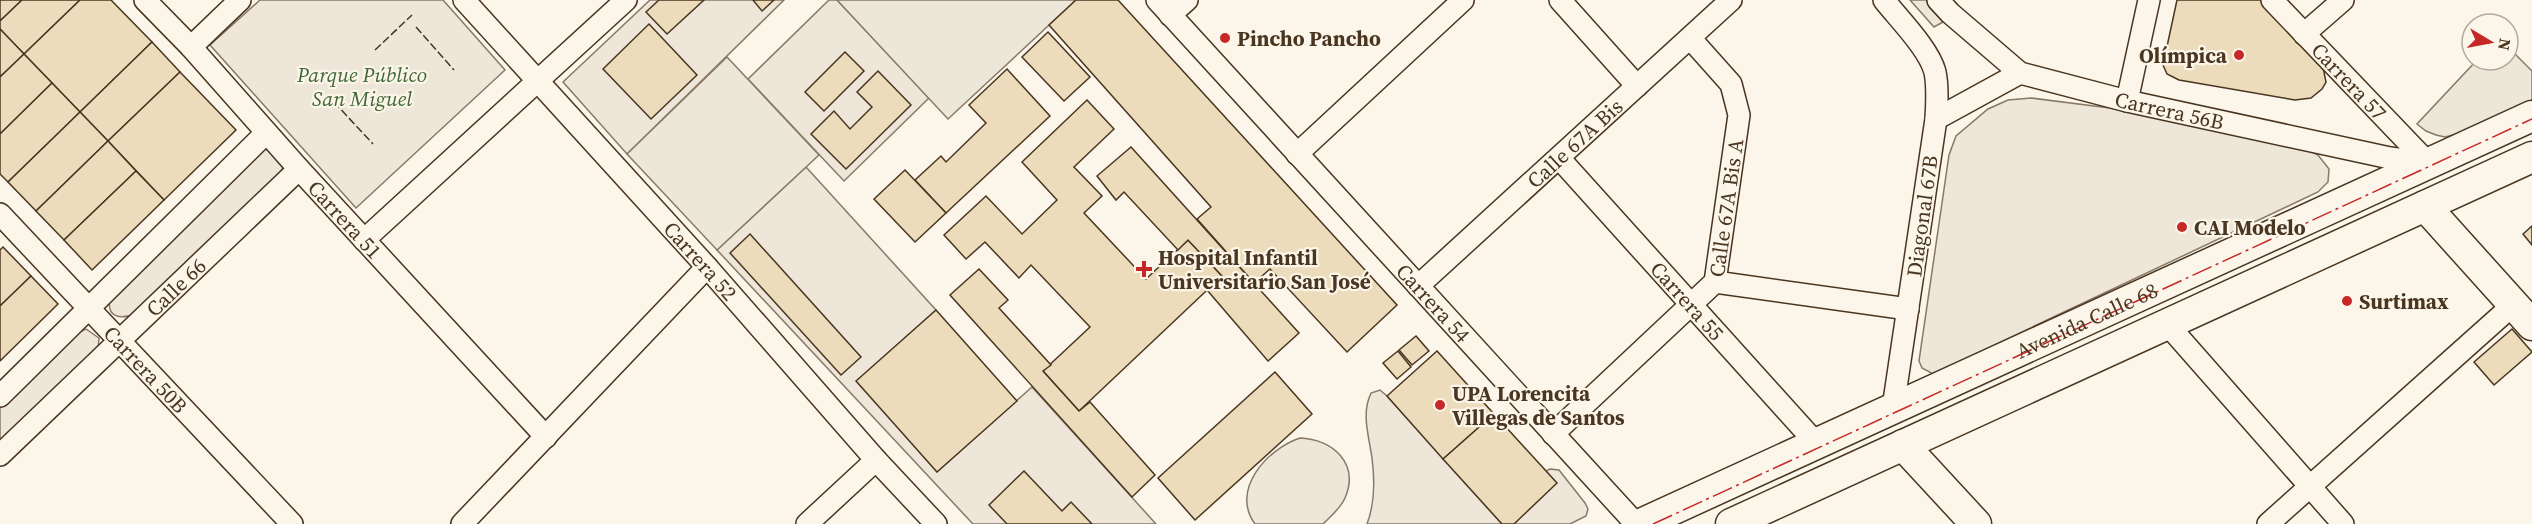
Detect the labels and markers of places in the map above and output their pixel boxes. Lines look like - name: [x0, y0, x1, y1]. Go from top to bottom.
- place label: Pincho Pancho: [1237, 24, 1381, 53]
- marker: Pincho Pancho: [1218, 31, 1232, 45]
- place label: Olímpica: [2139, 41, 2228, 70]
- marker: Olímpica: [2232, 48, 2246, 62]
- place label: CAI Modelo: [2194, 213, 2306, 242]
- marker: CAI Modelo: [2175, 220, 2189, 234]
- place label: Hospital Infantil Universitario San José: [1158, 243, 1371, 296]
- marker: Hospital Infantil Universitario San José: [1135, 260, 1153, 278]
- place label: Surtimax: [2359, 287, 2449, 316]
- marker: Surtimax: [2340, 294, 2354, 308]
- place label: UPA Lorencita Villegas de Santos: [1452, 379, 1625, 432]
- marker: UPA Lorencita Villegas de Santos: [1433, 398, 1447, 412]

